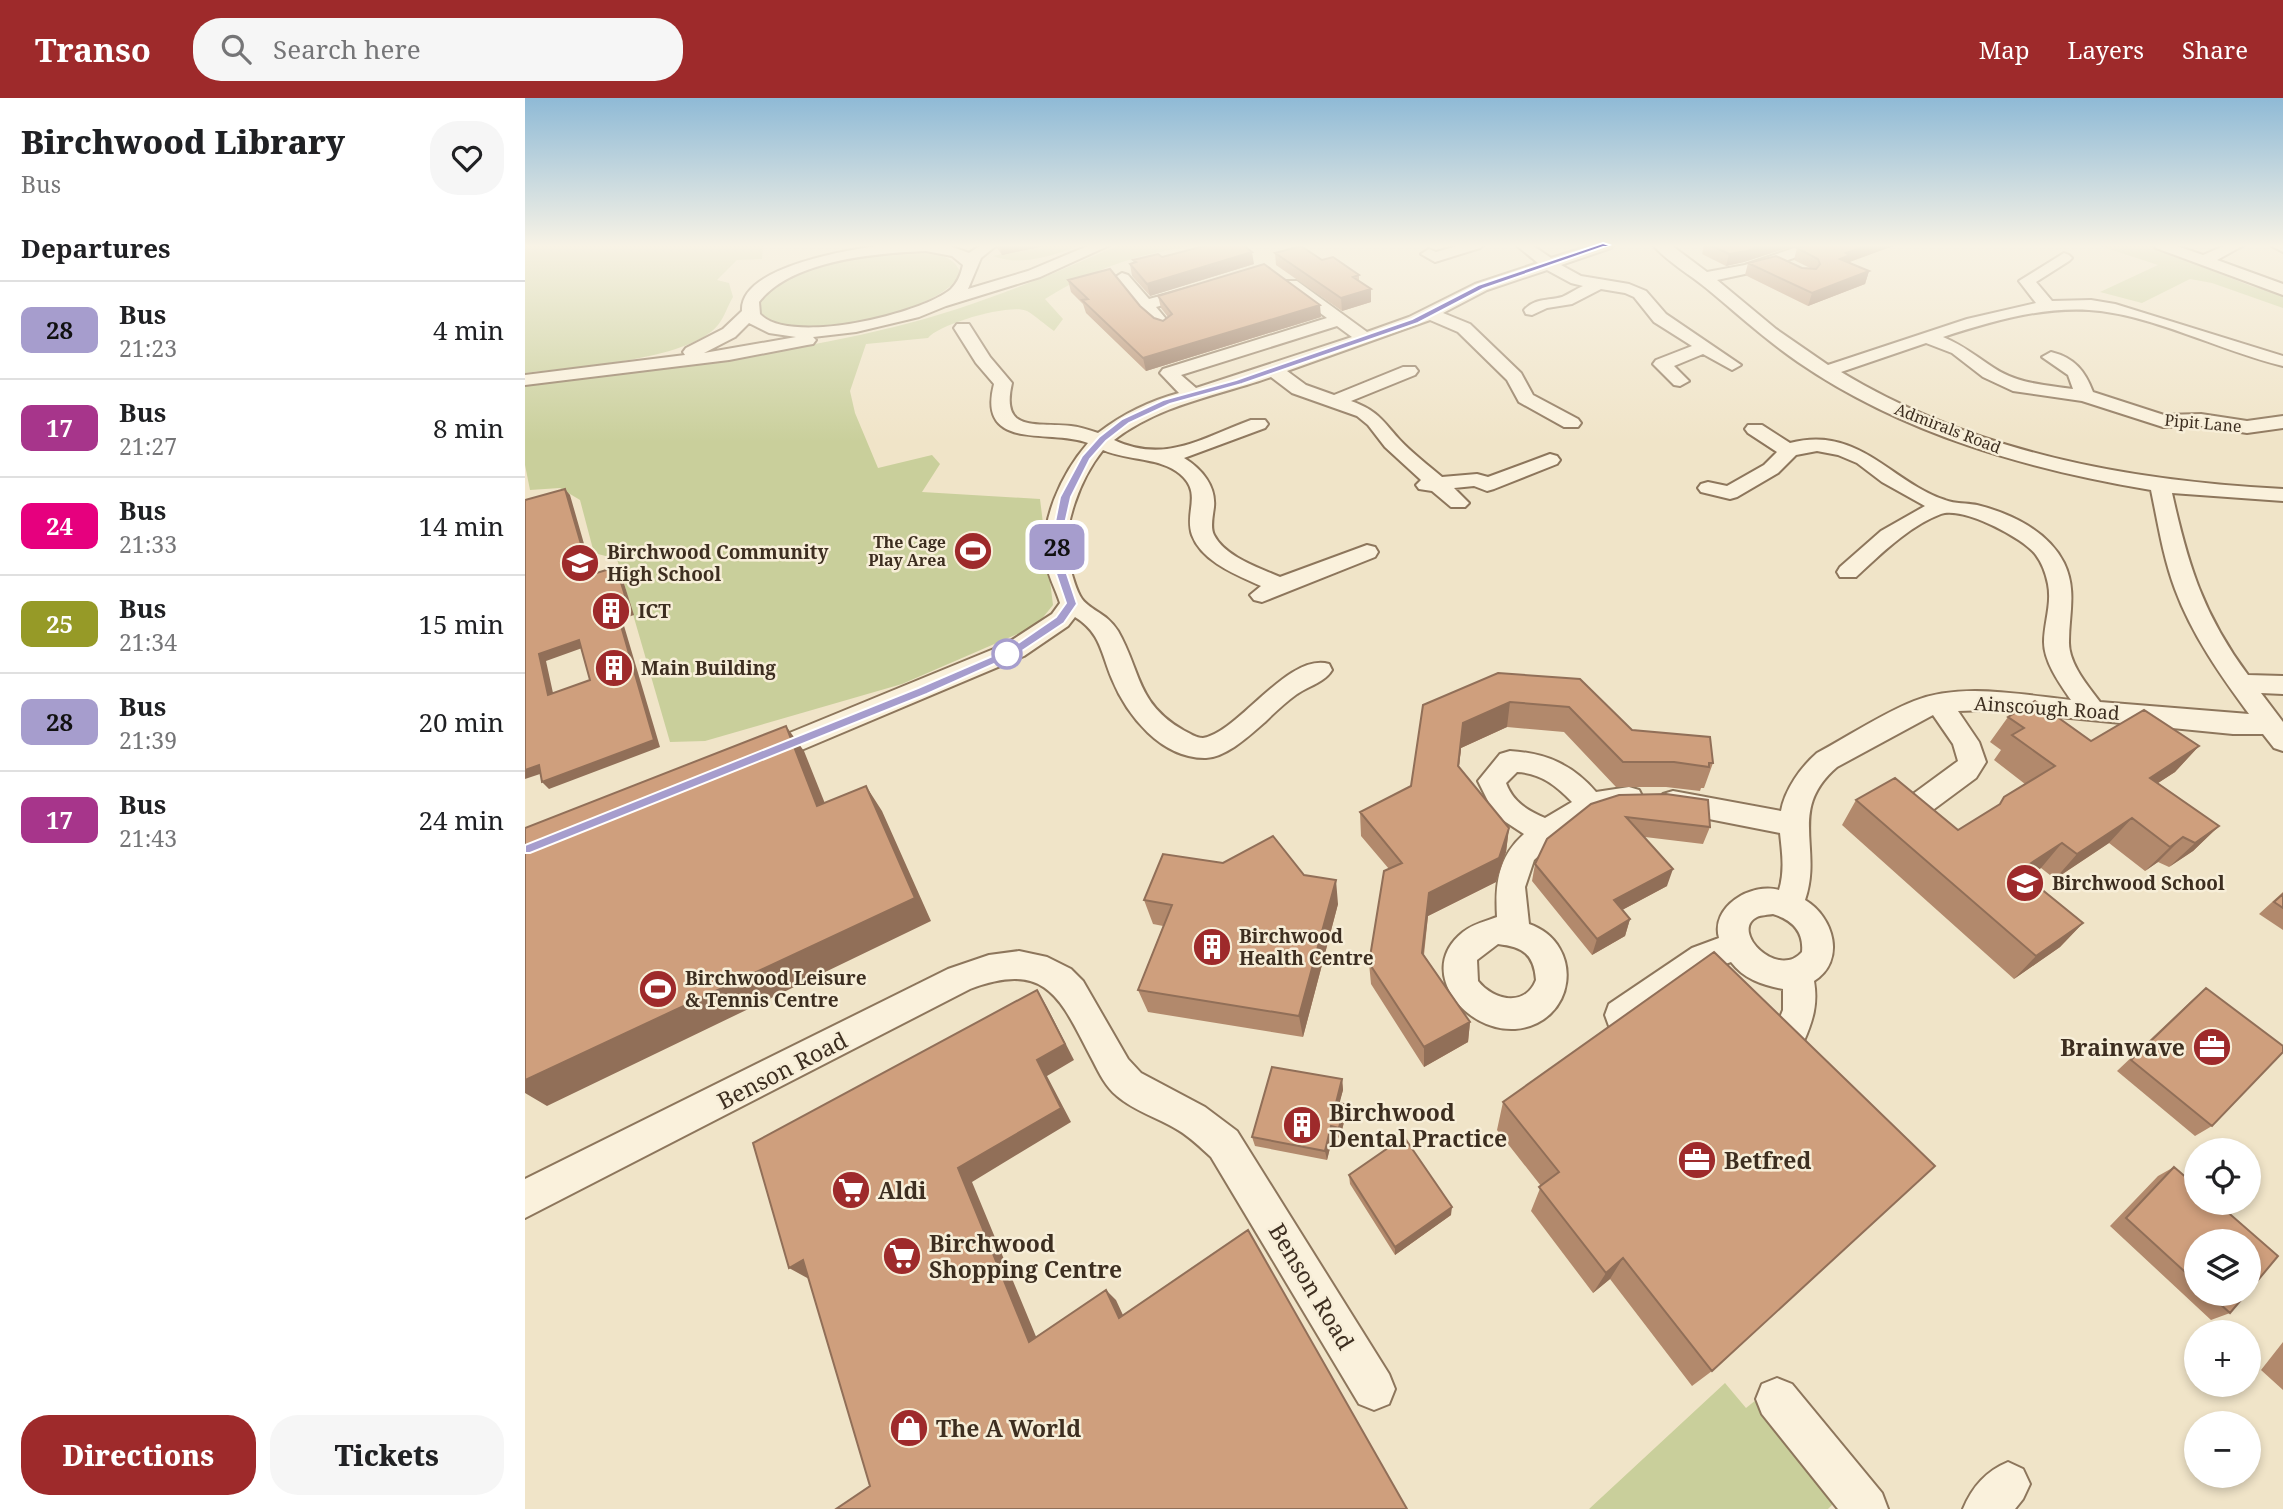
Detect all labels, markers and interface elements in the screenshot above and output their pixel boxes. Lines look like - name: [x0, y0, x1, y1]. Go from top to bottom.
- search box: [193, 18, 683, 81]
- text: Transo: [35, 27, 151, 72]
- icon: search: [217, 30, 255, 68]
- text: Search here: [273, 31, 421, 67]
- text: Map: [1979, 33, 2030, 66]
- text: Layers: [2068, 33, 2144, 66]
- text: Share: [2182, 33, 2248, 66]
- text: Birchwood Library: [21, 119, 345, 164]
- button: heart: [430, 121, 504, 195]
- text: Bus: [21, 168, 61, 200]
- text: Departures: [21, 230, 171, 266]
- text: Bus: [119, 296, 166, 332]
- text: 4 min: [433, 312, 504, 348]
- text: 28: [46, 313, 73, 346]
- text: 21:23: [119, 332, 177, 364]
- text: Bus: [119, 394, 166, 430]
- street label: Admirals Road: [1892, 398, 2004, 458]
- street label: Pipit Lane: [2163, 409, 2243, 437]
- text: 8 min: [433, 410, 504, 446]
- text: 17: [46, 411, 73, 444]
- text: 21:27: [119, 430, 177, 462]
- text: Bus: [119, 492, 166, 528]
- text: 14 min: [419, 508, 504, 544]
- text: 24: [46, 509, 73, 542]
- line badge: 28: [1025, 524, 1089, 570]
- text: 21:33: [119, 528, 177, 560]
- sports icon: The Cage Play Area: [952, 530, 994, 572]
- text: 28: [1043, 530, 1071, 563]
- place label: The Cage Play Area: [868, 531, 946, 571]
- place label: Birchwood Community High School: [607, 539, 829, 587]
- school or university icon: Birchwood Community High School: [559, 542, 601, 584]
- text: Bus: [119, 590, 166, 626]
- building icon: ICT: [590, 590, 632, 632]
- place label: ICT: [638, 598, 671, 624]
- text: 15 min: [419, 606, 504, 642]
- text: 25: [46, 607, 73, 640]
- text: 21:34: [119, 626, 177, 658]
- unlabelled marker: [992, 639, 1022, 669]
- building icon: Main Building: [593, 647, 635, 689]
- place label: Main Building: [641, 655, 776, 681]
- text: Bus: [119, 688, 166, 724]
- street label: Ainscough Road: [1973, 690, 2121, 726]
- text: 20 min: [419, 704, 504, 740]
- text: 28: [46, 705, 73, 738]
- text: 21:39: [119, 724, 177, 756]
- text: Bus: [119, 786, 166, 822]
- text: 24 min: [419, 802, 504, 838]
- text: 17: [46, 803, 73, 836]
- text: 21:43: [119, 822, 177, 854]
- school or university icon: Birchwood School: [2004, 862, 2046, 904]
- place label: Birchwood School: [2052, 870, 2225, 896]
- place label: Birchwood Health Centre: [1239, 923, 1374, 971]
- building icon: Birchwood Health Centre: [1191, 926, 1233, 968]
- place label: Birchwood Leisure & Tennis Centre: [685, 965, 867, 1013]
- sports icon: Birchwood Leisure & Tennis Centre: [637, 968, 679, 1010]
- street label: Benson Road: [711, 1023, 853, 1117]
- office icon: Brainwave: [2191, 1026, 2233, 1068]
- place label: Brainwave: [2060, 1031, 2185, 1063]
- place label: Birchwood Dental Practice: [1329, 1096, 1507, 1154]
- building icon: Birchwood Dental Practice: [1281, 1104, 1323, 1146]
- map controls: [2184, 1138, 2261, 1488]
- button: locate: [2184, 1138, 2261, 1215]
- office icon: Betfred: [1676, 1139, 1718, 1181]
- place label: Betfred: [1724, 1144, 1811, 1176]
- supermarket icon: Aldi: [830, 1169, 872, 1211]
- place label: Aldi: [878, 1174, 926, 1206]
- street label: Benson Road: [1262, 1217, 1362, 1355]
- place label: Birchwood Shopping Centre: [929, 1227, 1122, 1285]
- button: layers: [2184, 1229, 2261, 1306]
- supermarket icon: Birchwood Shopping Centre: [881, 1235, 923, 1277]
- button: +: [2184, 1320, 2261, 1397]
- shop icon: The A World: [888, 1407, 930, 1449]
- button: −: [2184, 1411, 2261, 1488]
- place label: The A World: [936, 1412, 1081, 1444]
- button: Directions: [21, 1415, 256, 1495]
- button: Tickets: [270, 1415, 504, 1495]

